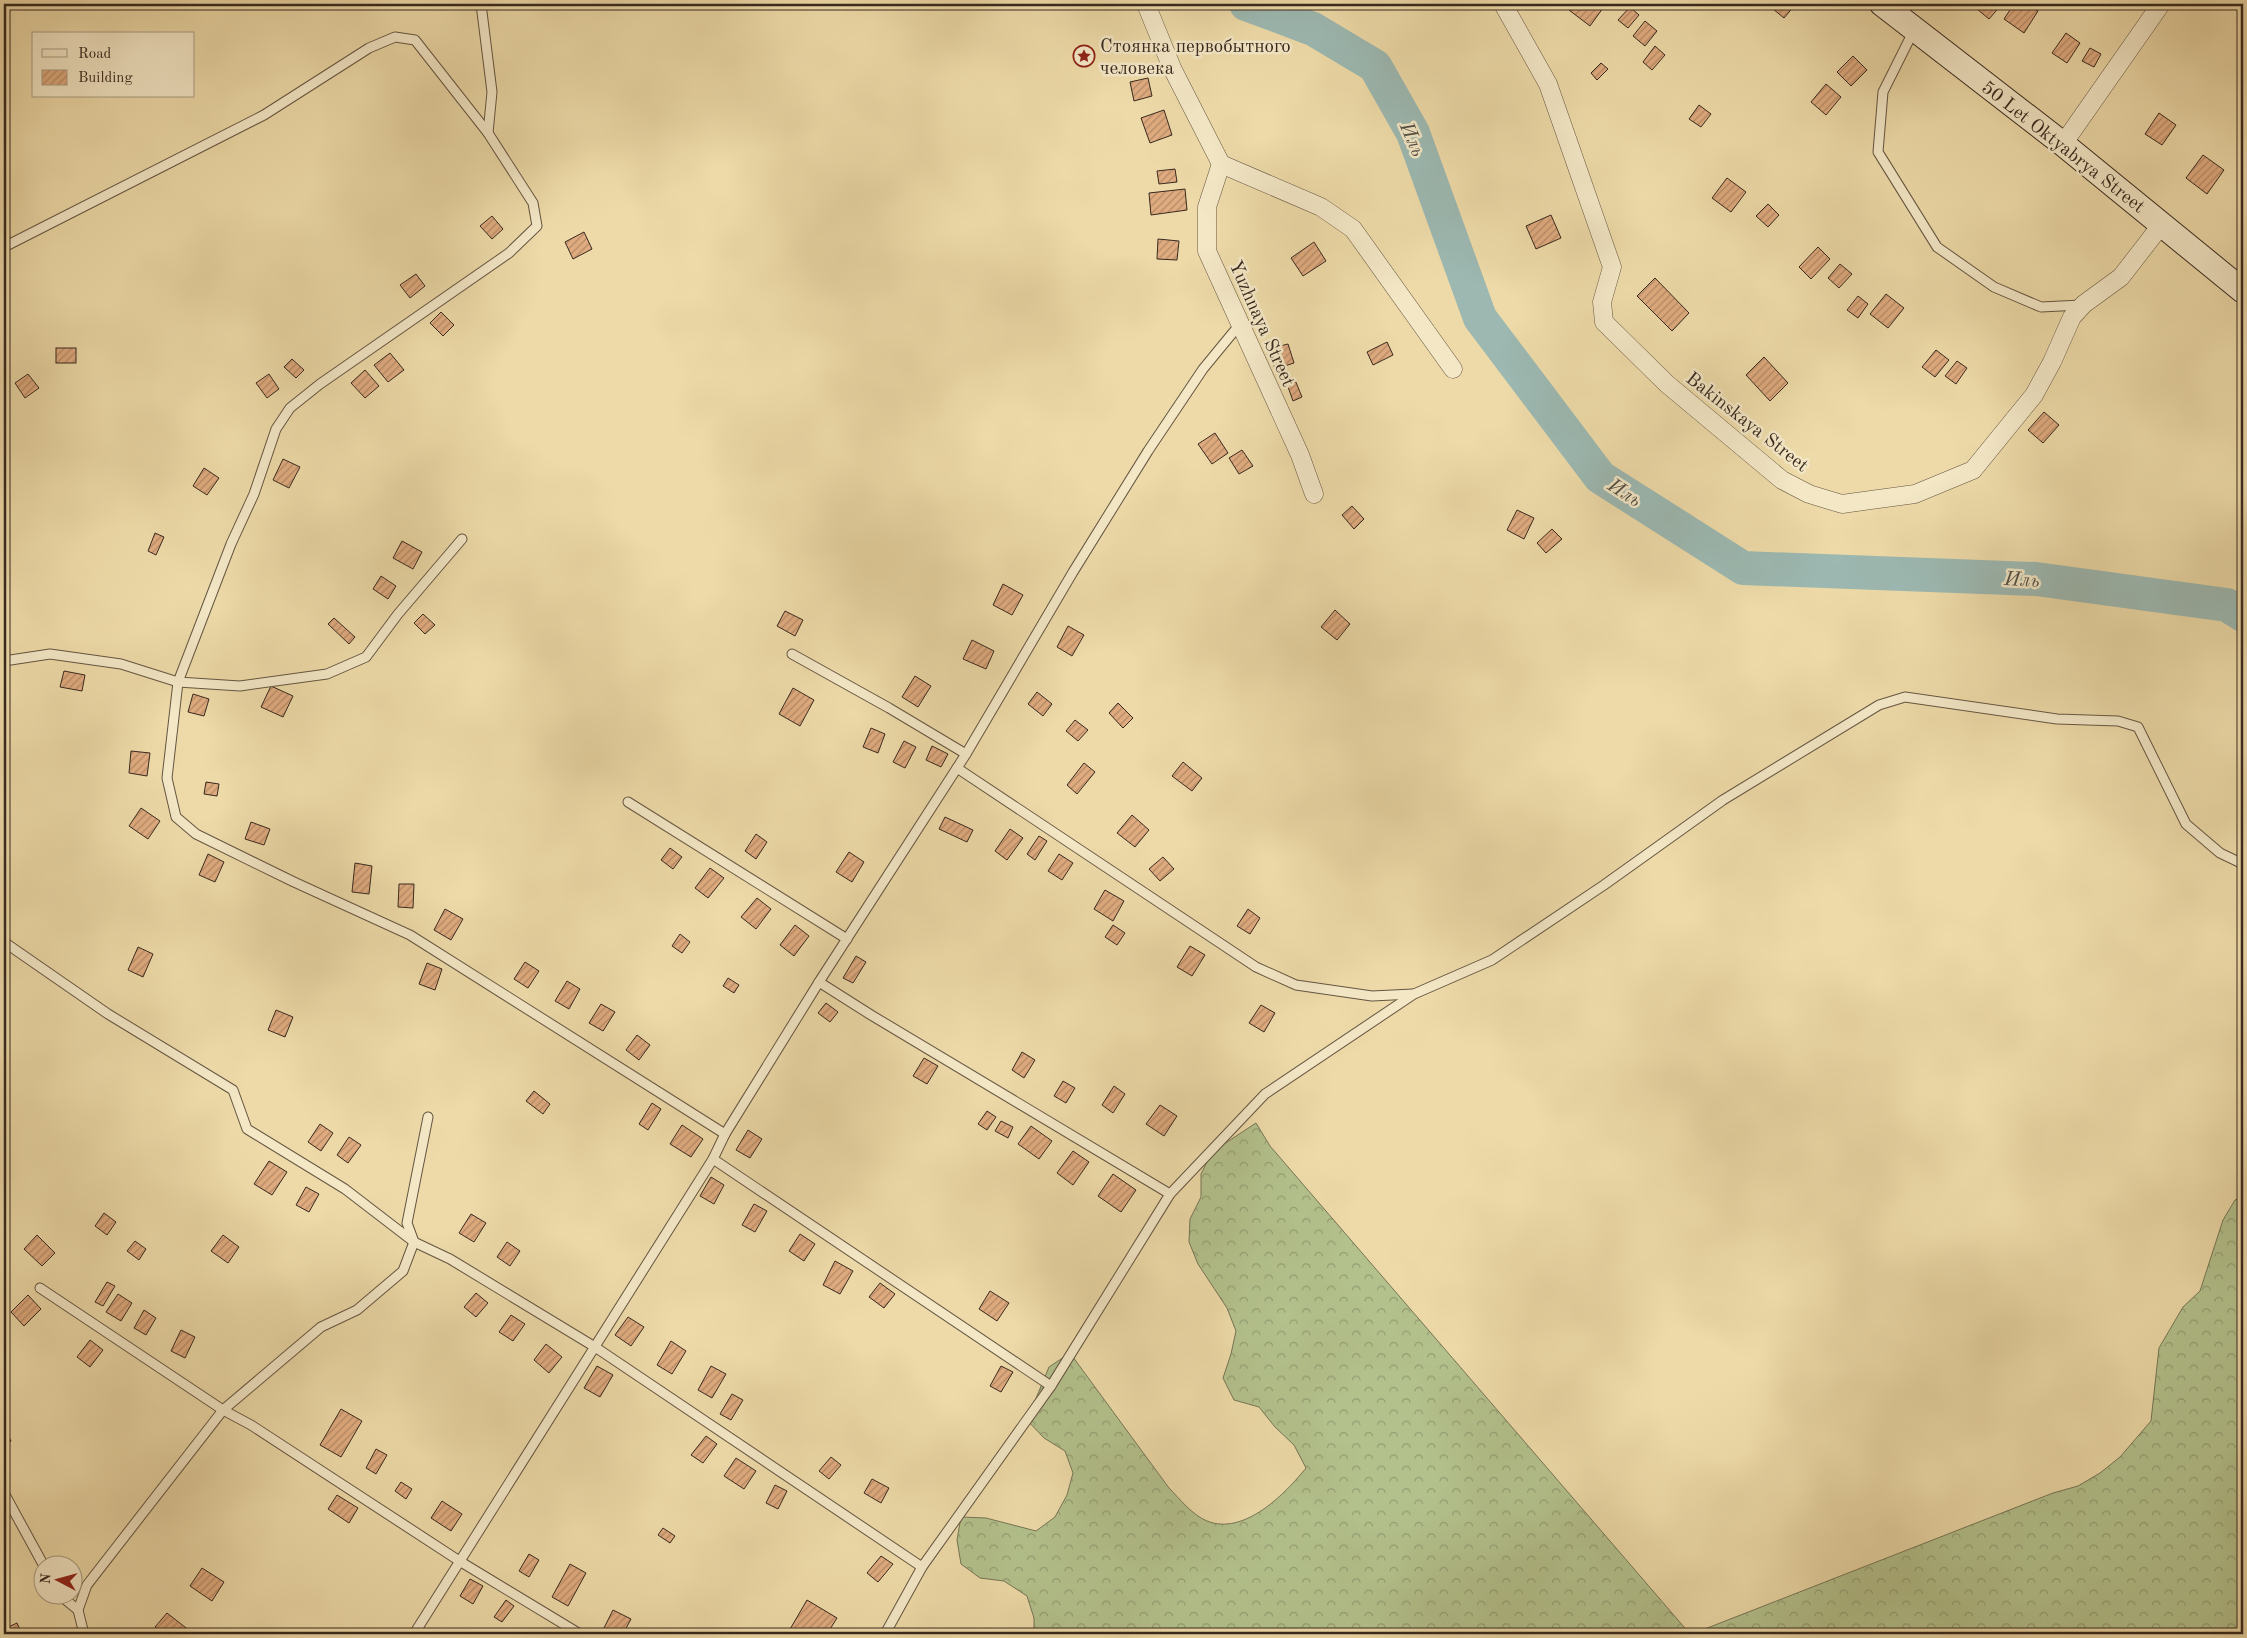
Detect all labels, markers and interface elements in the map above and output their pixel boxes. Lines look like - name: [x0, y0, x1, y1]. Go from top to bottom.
- legend: [32, 32, 195, 98]
- place label: Стоянка первобытного человека: [1100, 38, 1291, 79]
- place icon: Стоянка первобытного человека: [1072, 44, 1096, 68]
- text: Road: [78, 47, 112, 62]
- text: Building: [78, 71, 133, 86]
- street label: 50 Let Oktyabrya Street: [1977, 78, 2148, 217]
- water label: Иль: [1394, 119, 1428, 160]
- street label: Yuzhnaya Street: [1224, 258, 1297, 390]
- street label: Bakinskaya Street: [1682, 369, 1811, 476]
- water label: Иль: [1603, 475, 1644, 512]
- water label: Иль: [2002, 570, 2040, 592]
- north arrow: [32, 1556, 82, 1606]
- text: N: [39, 1572, 54, 1585]

